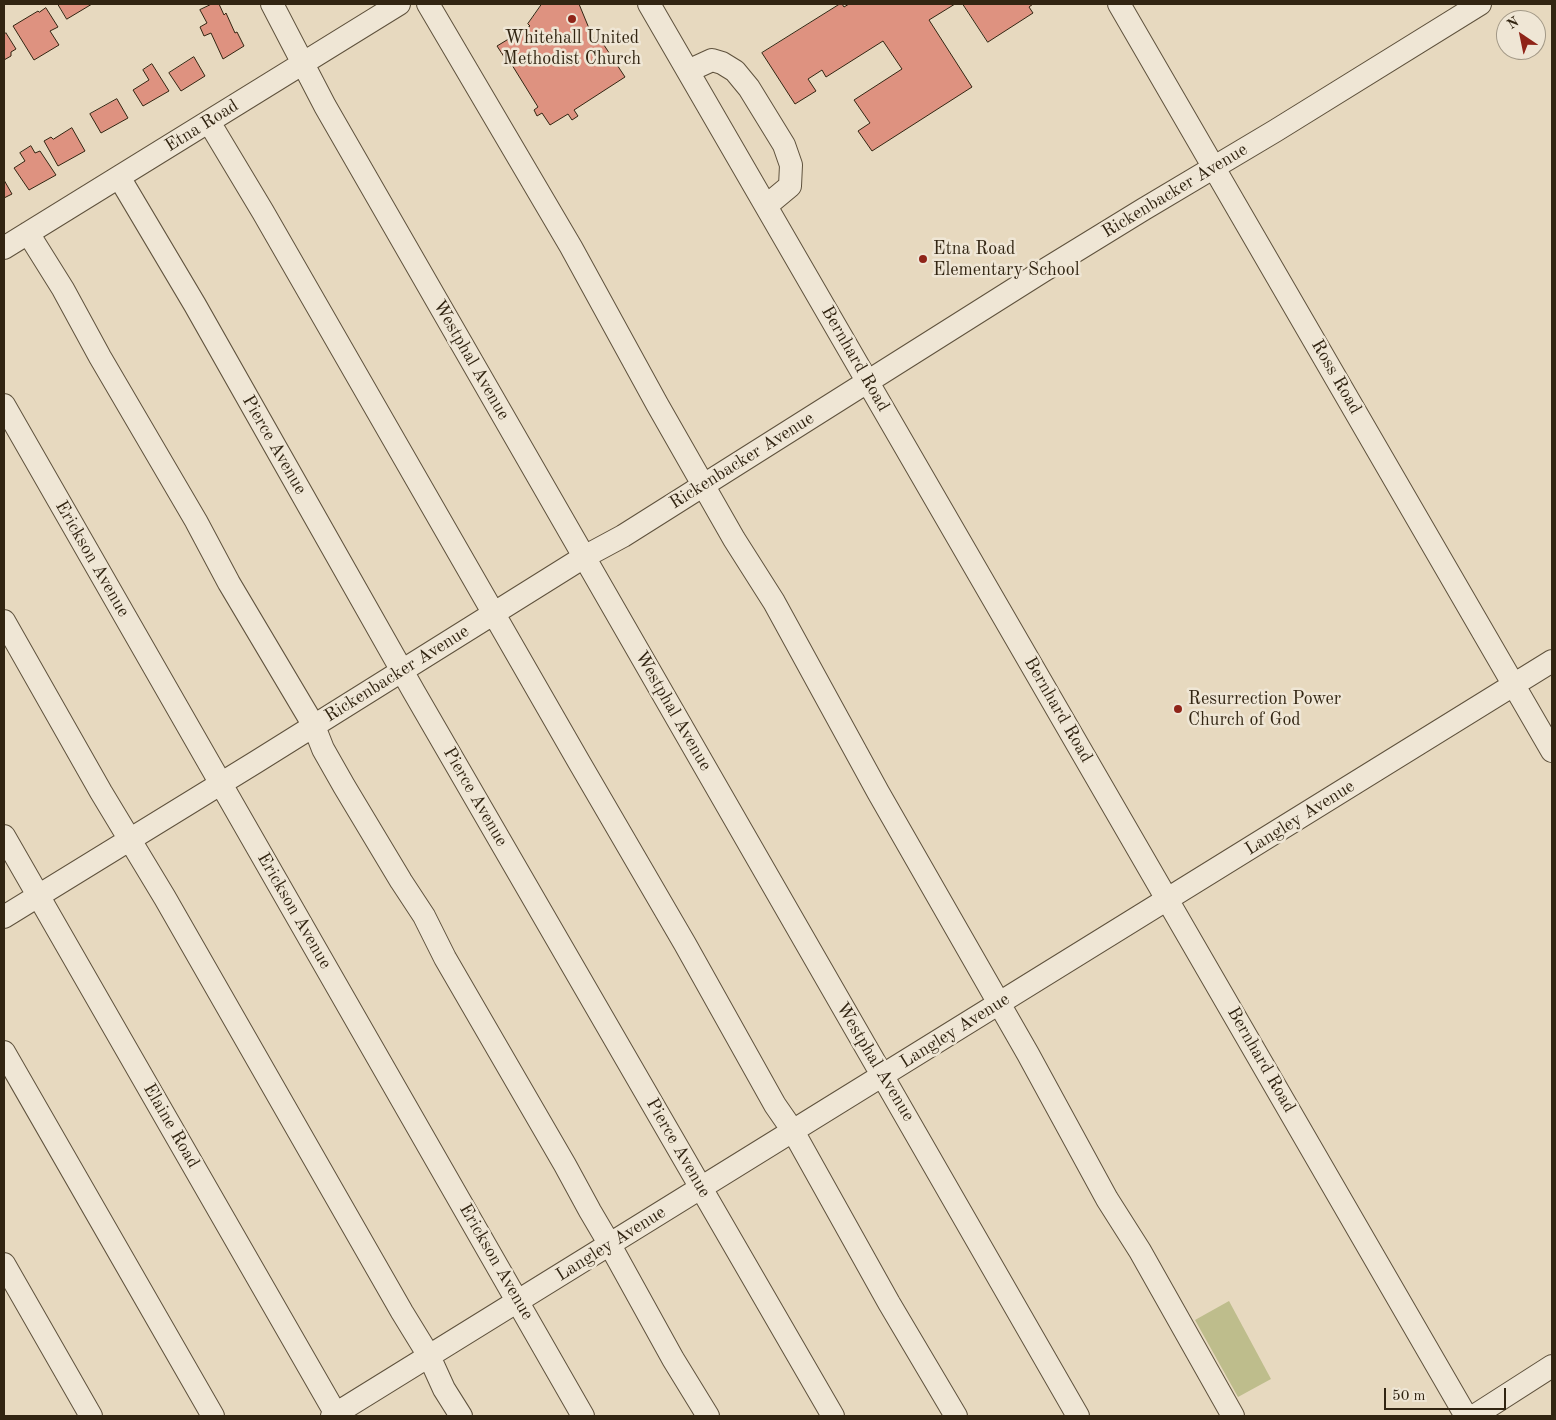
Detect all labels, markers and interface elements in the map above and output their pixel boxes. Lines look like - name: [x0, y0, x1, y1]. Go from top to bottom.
- north arrow: [1496, 10, 1546, 60]
- marker: Whitehall United Methodist Church: [566, 13, 578, 25]
- text: N: [1505, 15, 1522, 32]
- place label: Whitehall United Methodist Church: [503, 27, 641, 70]
- street label: Etna Road: [161, 95, 243, 157]
- street label: Rickenbacker Avenue: [1098, 139, 1252, 243]
- place label: Etna Road Elementary School: [933, 238, 1080, 280]
- marker: Etna Road Elementary School: [917, 253, 929, 265]
- street label: Westphal Avenue: [428, 296, 514, 424]
- street label: Bernhard Road: [816, 302, 894, 416]
- street label: Ross Road: [1306, 336, 1366, 418]
- street label: Pierce Avenue: [237, 391, 311, 499]
- street label: Rickenbacker Avenue: [666, 408, 818, 514]
- street label: Erickson Avenue: [50, 497, 134, 621]
- street label: Rickenbacker Avenue: [321, 621, 473, 727]
- street label: Westphal Avenue: [630, 647, 716, 775]
- street label: Bernhard Road: [1019, 653, 1097, 767]
- place label: Resurrection Power Church of God: [1188, 688, 1341, 731]
- marker: Resurrection Power Church of God: [1172, 703, 1184, 715]
- street label: Pierce Avenue: [438, 743, 512, 851]
- street label: Langley Avenue: [1241, 776, 1359, 860]
- street label: Erickson Avenue: [252, 849, 336, 973]
- street label: Langley Avenue: [896, 989, 1014, 1073]
- street label: Westphal Avenue: [831, 999, 919, 1125]
- street label: Bernhard Road: [1222, 1003, 1300, 1117]
- street label: Elaine Road: [138, 1080, 204, 1172]
- street label: Pierce Avenue: [641, 1094, 715, 1202]
- street label: Erickson Avenue: [454, 1200, 538, 1324]
- street label: Langley Avenue: [552, 1202, 670, 1286]
- scale bar: [1386, 1378, 1508, 1410]
- text: 50 m: [1392, 1389, 1426, 1404]

